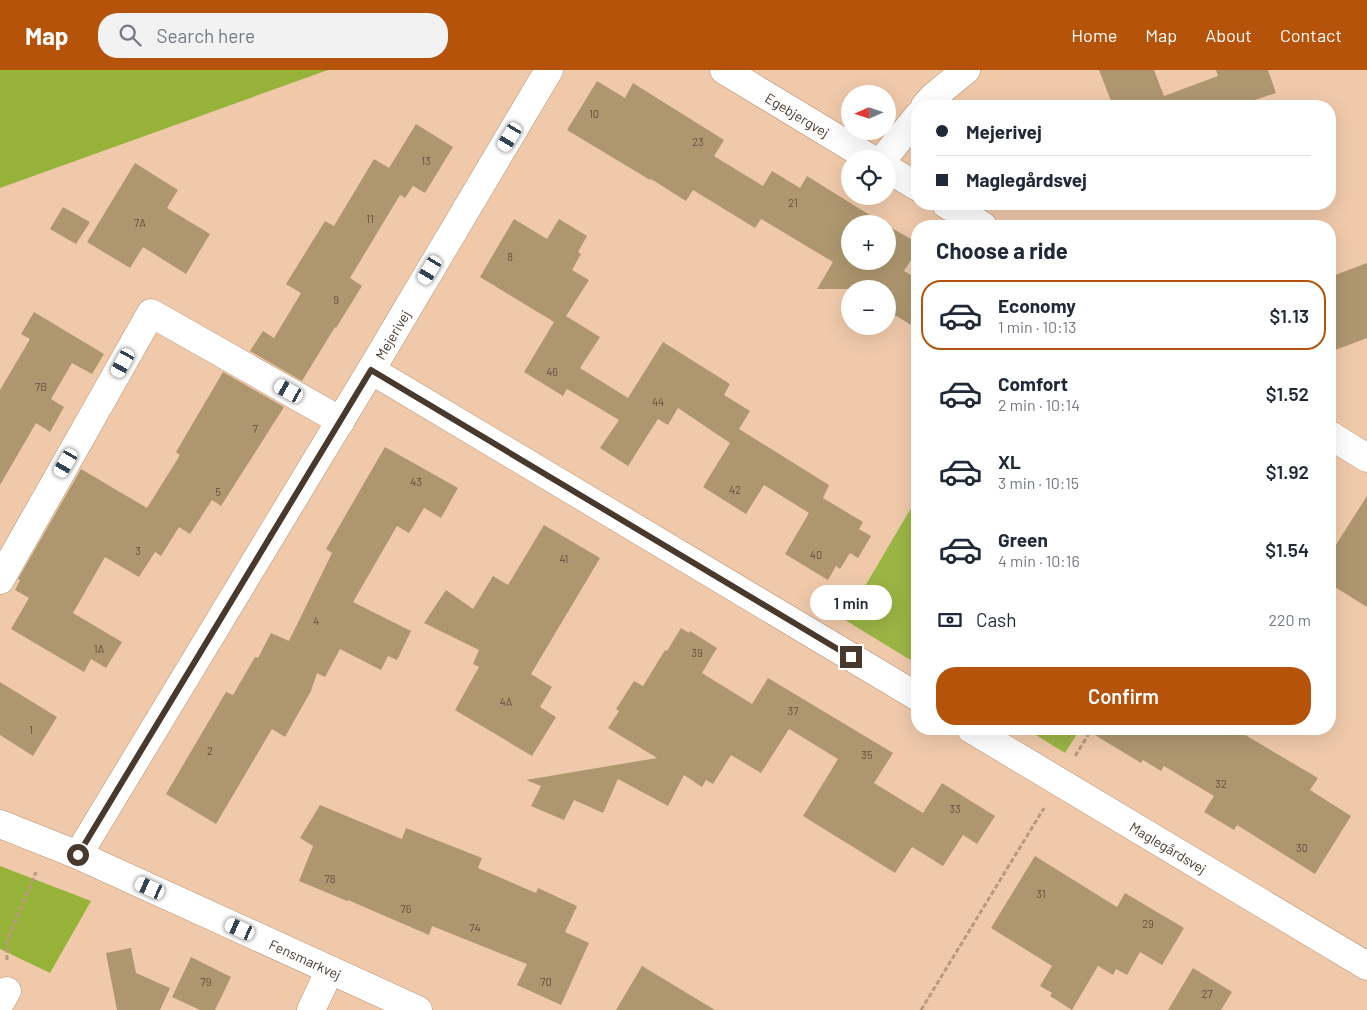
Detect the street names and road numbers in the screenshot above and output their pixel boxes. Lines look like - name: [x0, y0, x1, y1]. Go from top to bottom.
- street label: Egebjergvej: [762, 89, 833, 140]
- street label: Mejerivej: [371, 307, 413, 362]
- street label: Maglegårdsvej: [1127, 818, 1210, 877]
- street label: Fensmarkvej: [267, 935, 344, 983]

